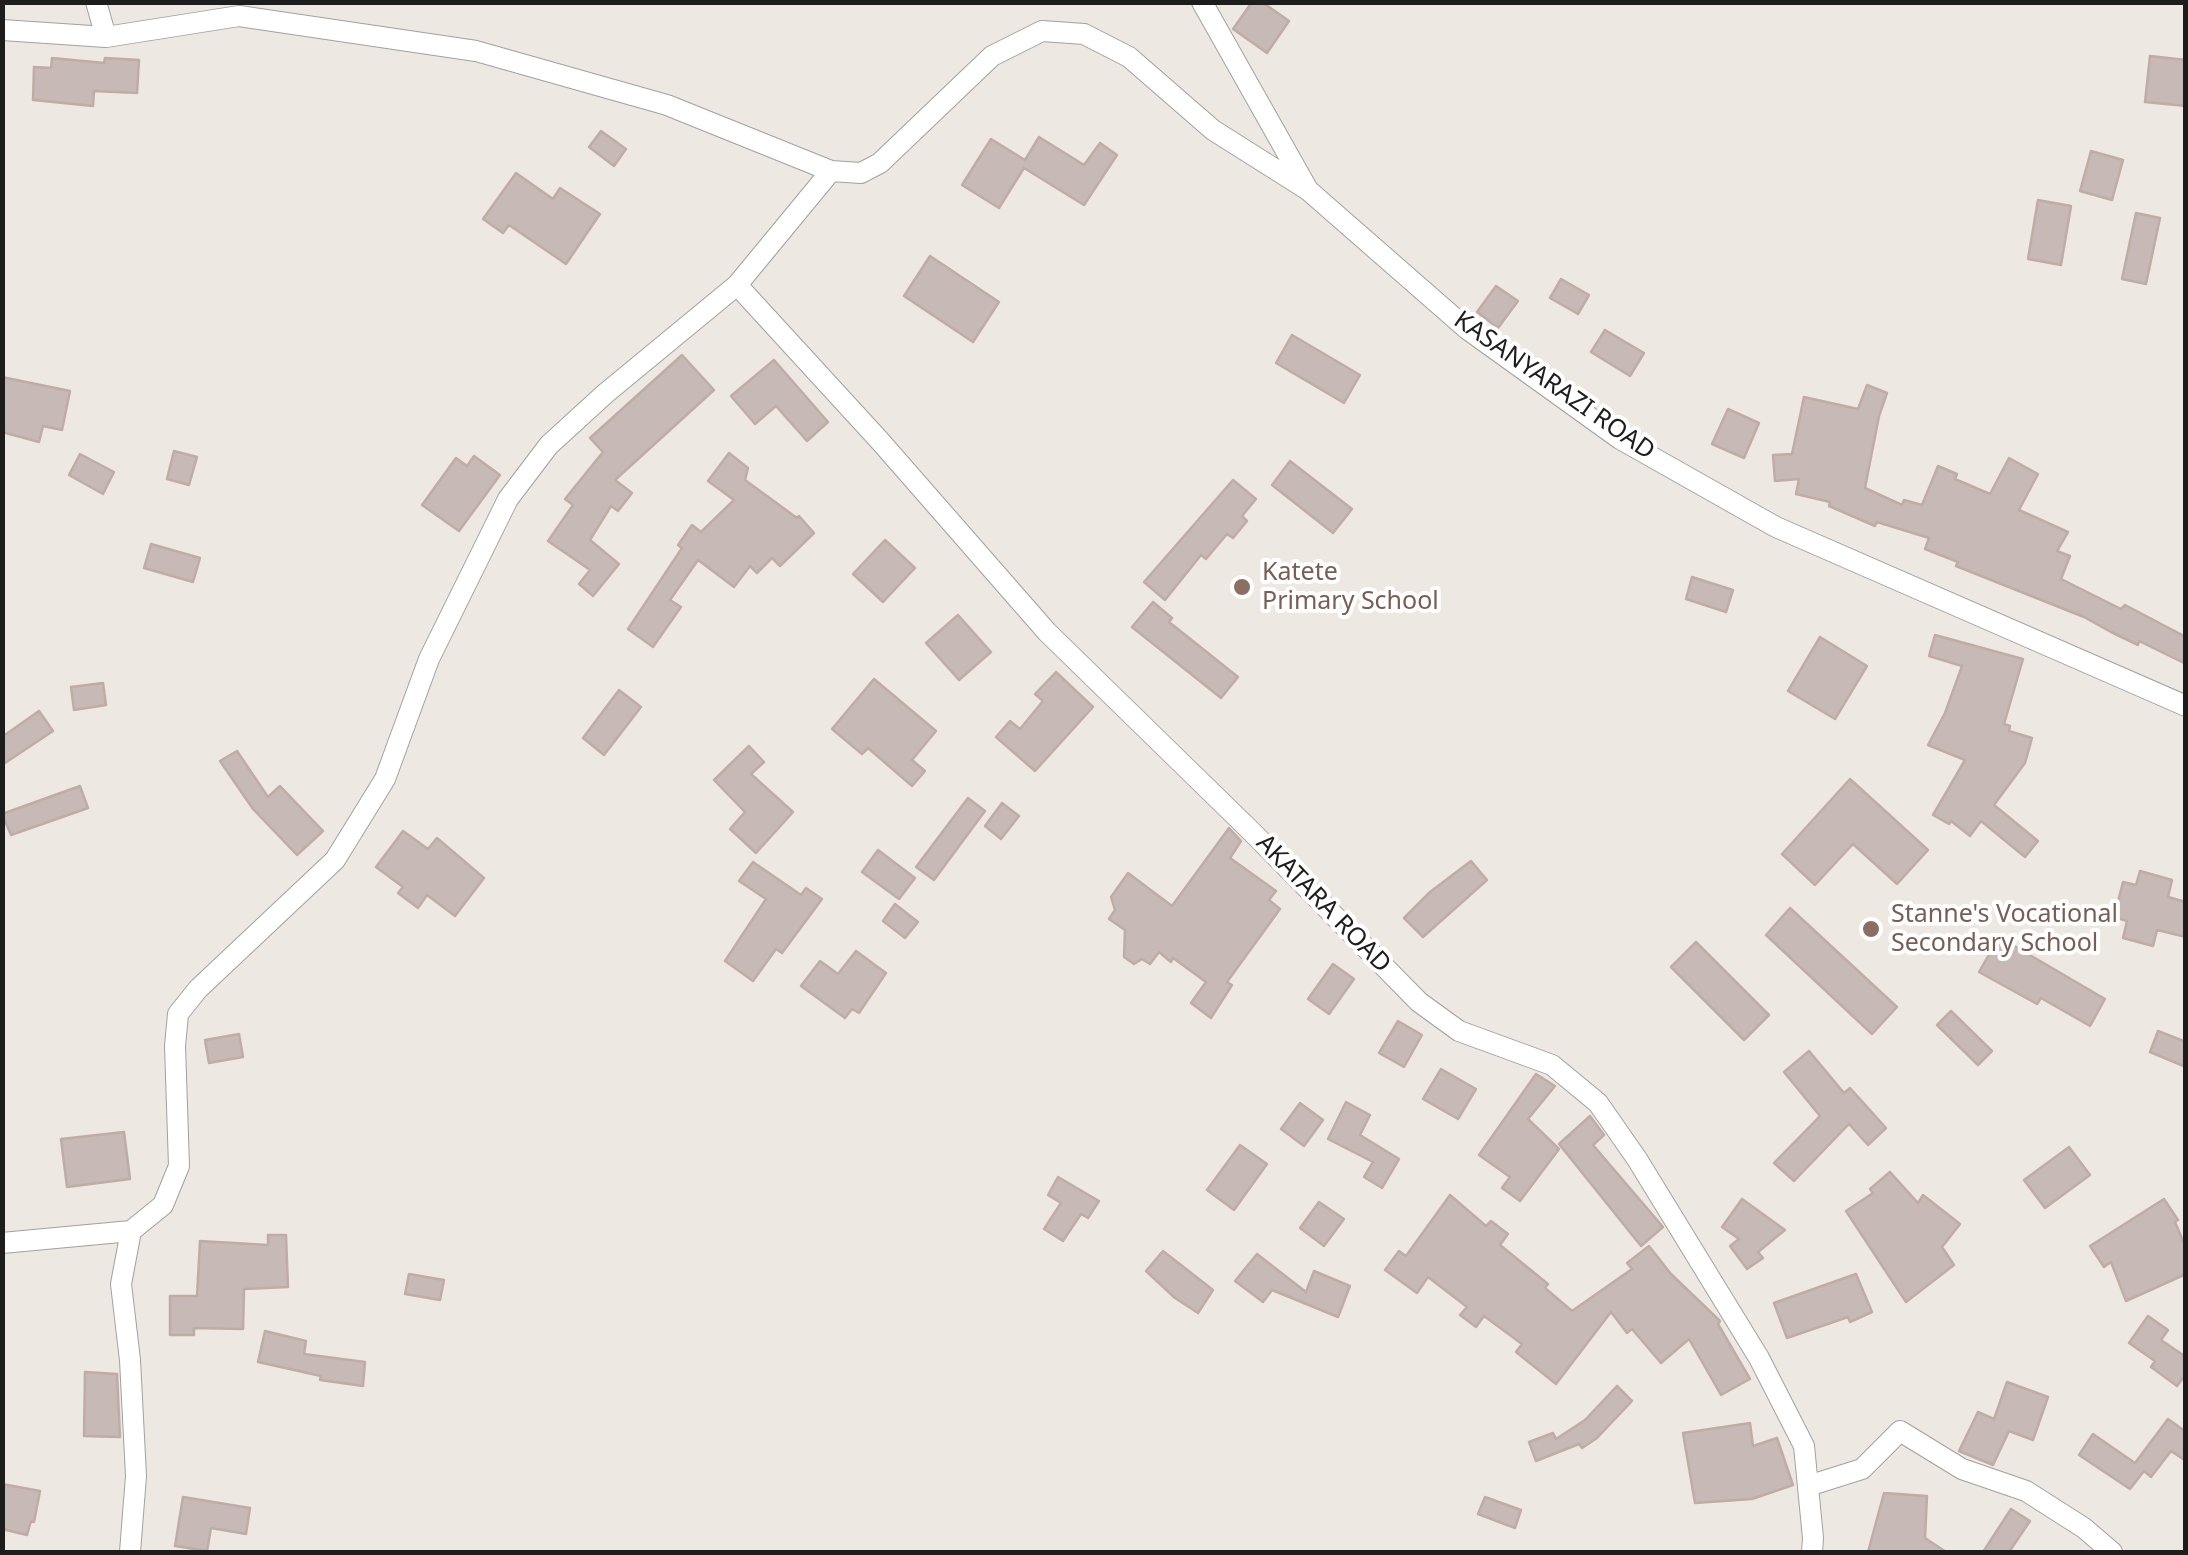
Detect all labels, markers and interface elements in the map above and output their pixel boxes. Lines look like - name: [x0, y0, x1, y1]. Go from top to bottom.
- street label: KASANYARAZI ROAD: [1448, 305, 1660, 467]
- place label: Katete Primary School: [1262, 558, 1439, 617]
- marker: Katete Primary School: [1231, 576, 1253, 598]
- street label: AKATARA ROAD: [1249, 829, 1397, 979]
- place label: Stanne's Vocational Secondary School: [1891, 900, 2118, 959]
- marker: Stanne's Vocational Secondary School: [1860, 918, 1882, 940]

